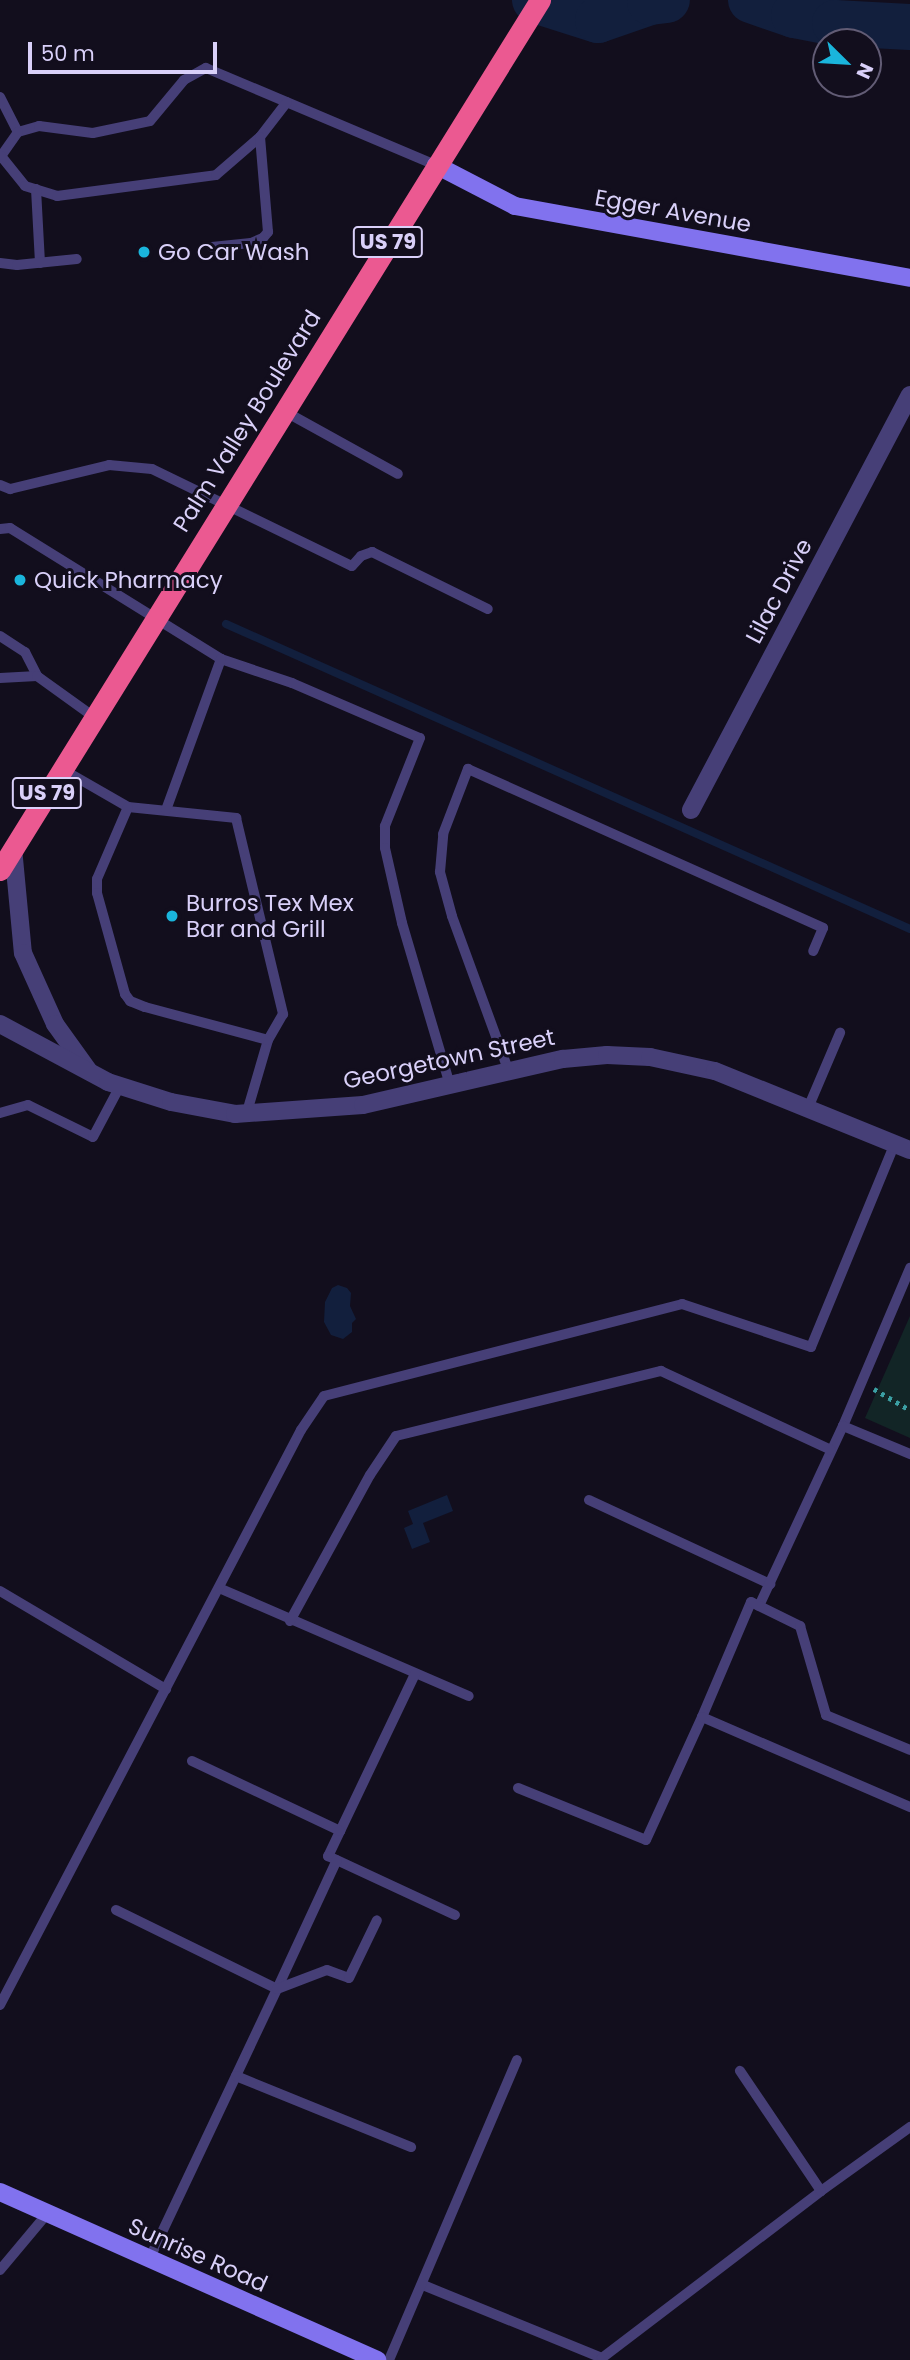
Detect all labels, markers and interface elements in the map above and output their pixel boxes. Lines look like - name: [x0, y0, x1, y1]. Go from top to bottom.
- scale bar: [32, 28, 220, 72]
- north arrow: [812, 28, 882, 98]
- text: 50 m: [41, 39, 95, 68]
- text: N: [850, 59, 880, 83]
- street label: Egger Avenue: [593, 184, 753, 238]
- road number: US 79: [351, 224, 425, 260]
- place label: Go Car Wash: [158, 238, 310, 266]
- marker: Go Car Wash: [136, 244, 152, 260]
- street label: Palm Valley Boulevard: [167, 305, 327, 537]
- street label: Lilac Drive: [740, 534, 818, 648]
- place label: Quick Pharmacy: [34, 566, 223, 594]
- marker: Quick Pharmacy: [12, 572, 28, 588]
- road number: US 79: [10, 776, 84, 810]
- place label: Burros Tex Mex Bar and Grill: [186, 889, 354, 943]
- marker: Burros Tex Mex Bar and Grill: [164, 908, 180, 924]
- street label: Georgetown Street: [341, 1023, 557, 1095]
- street label: Sunrise Road: [124, 2212, 272, 2298]

